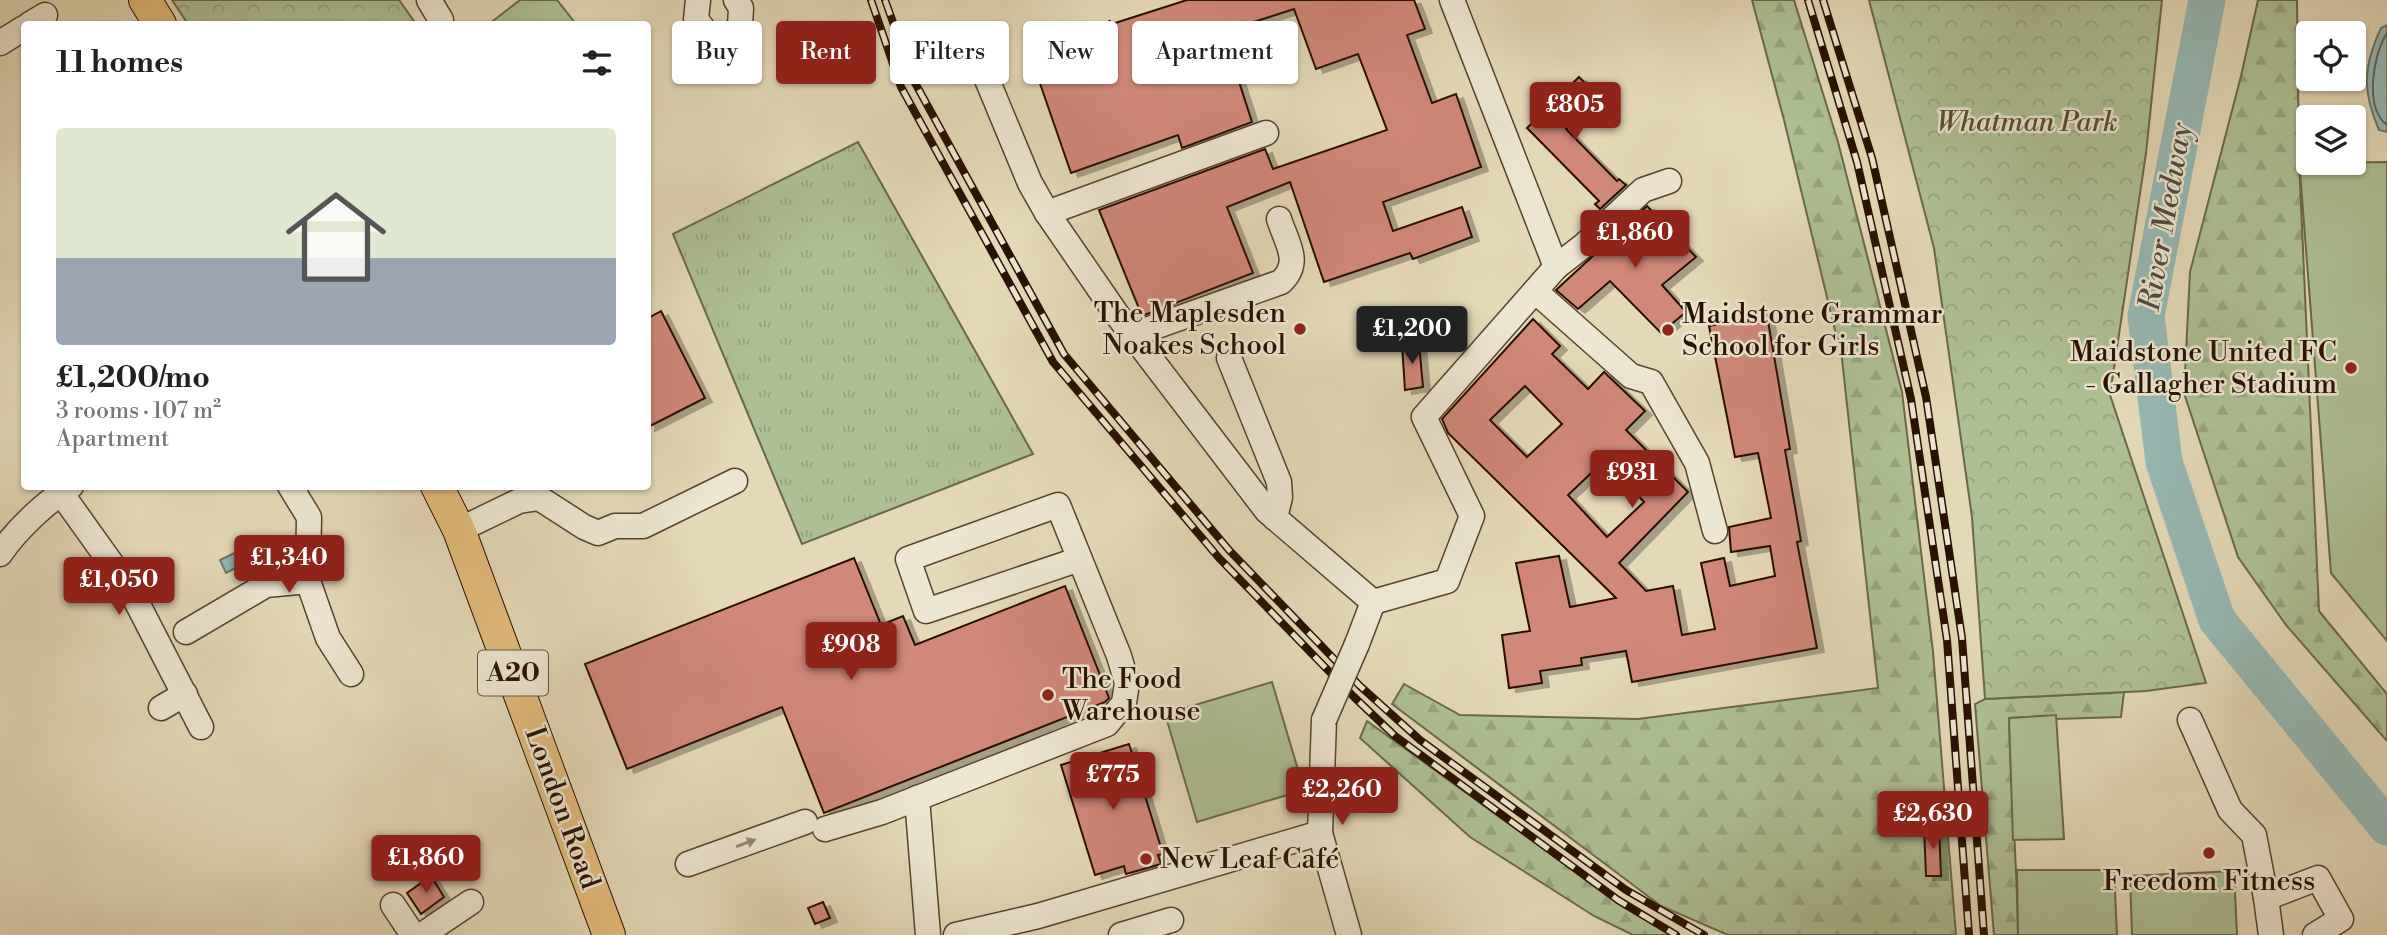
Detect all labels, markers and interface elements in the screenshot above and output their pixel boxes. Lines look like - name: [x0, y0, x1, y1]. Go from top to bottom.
- chip: Buy: [672, 21, 762, 84]
- chip: Rent: [776, 21, 876, 84]
- chip: Filters: [890, 21, 1009, 84]
- chip: New: [1023, 21, 1118, 84]
- chip: Apartment: [1132, 21, 1298, 84]
- map controls: [2296, 21, 2366, 175]
- button: locate: [2296, 21, 2366, 91]
- text: 11 homes: [56, 44, 183, 82]
- icon: filters: [578, 44, 616, 82]
- pin: £805: [1534, 82, 1616, 142]
- text: £805: [1546, 91, 1604, 119]
- park label: Whatman Park: [1936, 105, 2118, 140]
- button: layers: [2296, 105, 2366, 175]
- water label: River Medway: [2131, 119, 2201, 315]
- icon: home: [273, 174, 399, 300]
- pin: £1,860: [1578, 210, 1692, 270]
- text: £1,860: [1596, 219, 1674, 247]
- place label: The Maplesden Noakes School: [1094, 296, 1286, 363]
- place label: Maidstone Grammar School for Girls: [1682, 297, 1943, 364]
- pin: £1,200: [1355, 306, 1469, 366]
- text: £1,200: [1372, 315, 1452, 343]
- marker: The Maplesden Noakes School: [1292, 321, 1308, 337]
- marker: Maidstone Grammar School for Girls: [1660, 322, 1676, 338]
- place label: Maidstone United FC - Gallagher Stadium: [2070, 335, 2337, 402]
- text: £1,200/mo: [56, 359, 210, 397]
- marker: Maidstone United FC - Gallagher Stadium: [2343, 360, 2359, 376]
- text: 3 rooms · 107 m²: [56, 397, 221, 425]
- text: Apartment: [56, 425, 169, 453]
- pin: £931: [1591, 450, 1673, 510]
- text: £931: [1606, 459, 1658, 487]
- pin: £1,340: [232, 536, 346, 595]
- text: £1,340: [250, 544, 328, 572]
- pin: £1,050: [62, 558, 176, 617]
- text: £1,050: [80, 566, 158, 594]
- pin: £908: [810, 622, 892, 682]
- text: £908: [822, 631, 880, 659]
- road number: A20: [478, 650, 548, 695]
- place label: The Food Warehouse: [1061, 662, 1201, 729]
- marker: The Food Warehouse: [1040, 687, 1056, 703]
- street label: London Road: [516, 722, 608, 894]
- pin: £775: [1072, 752, 1154, 812]
- text: £775: [1086, 761, 1140, 789]
- pin: £2,260: [1285, 768, 1399, 827]
- text: £2,260: [1302, 776, 1382, 804]
- pin: £2,630: [1876, 792, 1990, 851]
- text: £2,630: [1893, 800, 1973, 828]
- pin: £1,860: [369, 836, 483, 895]
- one-way arrow: [736, 837, 757, 848]
- place label: New Leaf Café: [1160, 842, 1339, 877]
- text: £1,860: [387, 844, 465, 872]
- marker: Freedom Fitness: [2201, 845, 2217, 861]
- marker: New Leaf Café: [1138, 851, 1154, 867]
- place label: Freedom Fitness: [2103, 864, 2315, 899]

